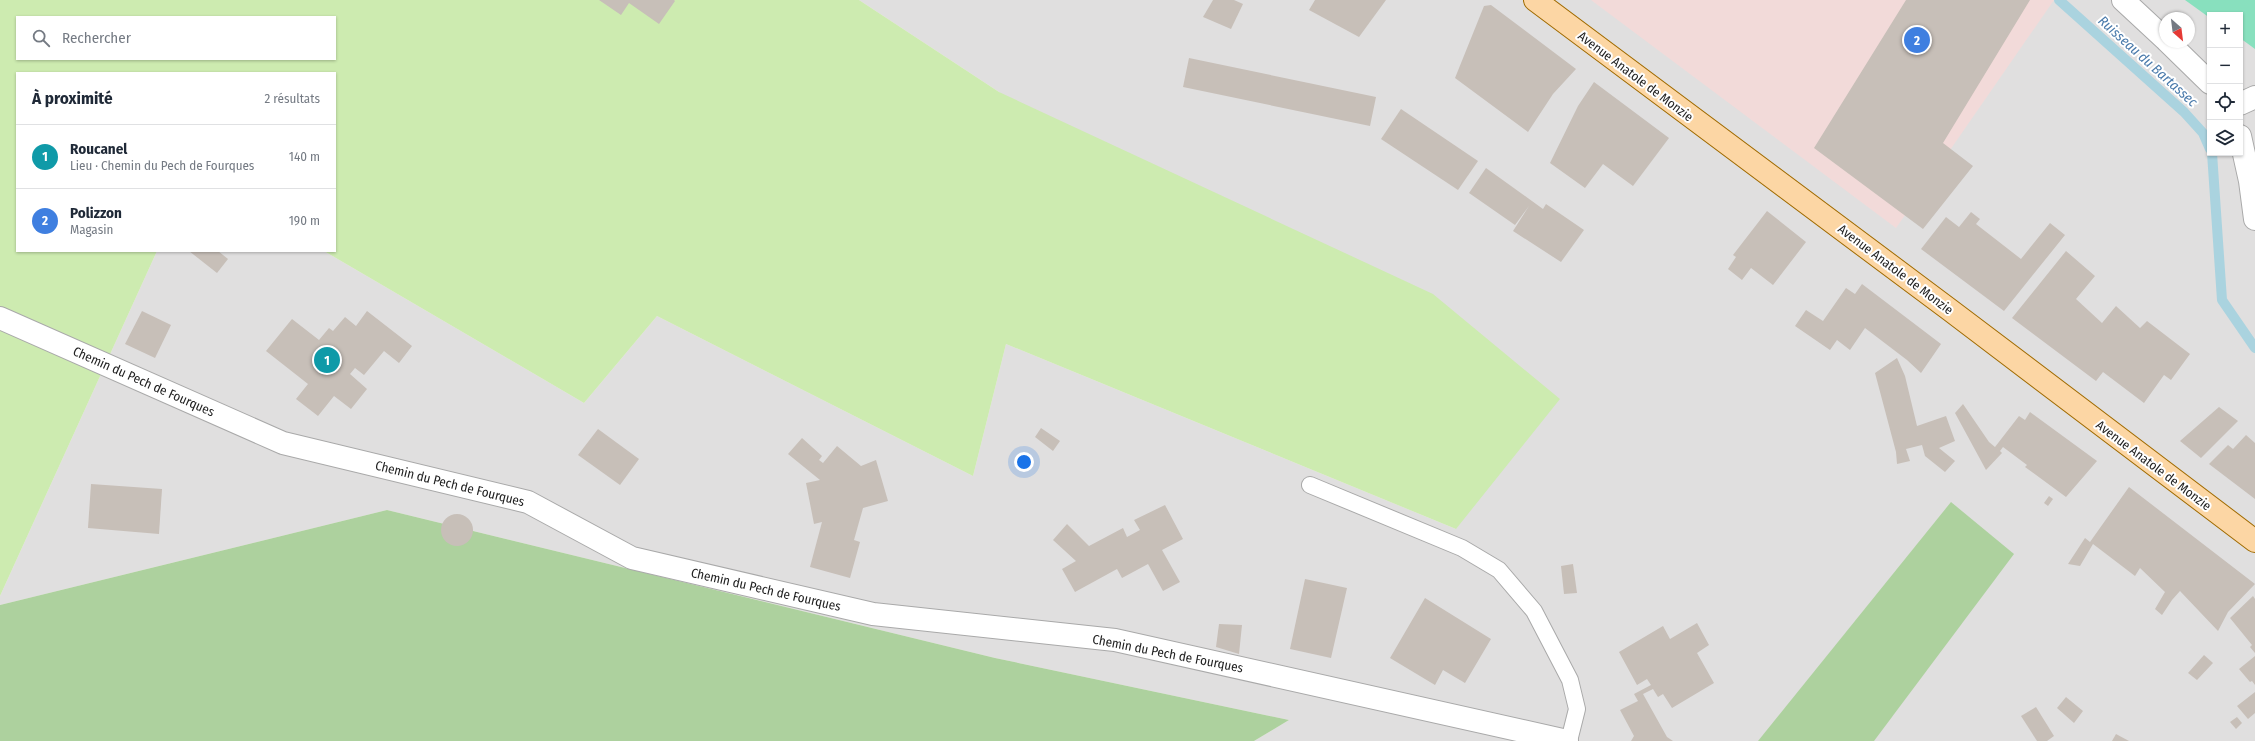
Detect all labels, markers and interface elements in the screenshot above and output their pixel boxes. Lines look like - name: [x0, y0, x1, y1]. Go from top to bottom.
- water label: Ruisseau du Bartassec: [2094, 12, 2202, 111]
- north arrow: [2159, 12, 2195, 48]
- map controls: [2207, 12, 2243, 156]
- button: +: [2207, 12, 2243, 48]
- search box: [16, 16, 336, 60]
- pin: 2: [1904, 25, 1930, 55]
- icon: search: [30, 27, 52, 49]
- street label: Avenue Anatole de Monzie: [1575, 28, 1696, 125]
- text: Rechercher: [62, 29, 131, 47]
- button: −: [2207, 48, 2243, 84]
- button: locate: [2207, 84, 2243, 120]
- text: À proximité: [32, 88, 113, 109]
- text: 2 résultats: [265, 91, 320, 106]
- button: layers: [2207, 120, 2243, 156]
- text: Roucanel: [70, 140, 127, 158]
- text: 1: [42, 149, 48, 164]
- text: 140 m: [289, 149, 320, 164]
- text: Lieu · Chemin du Pech de Fourques: [70, 158, 254, 173]
- text: Polizzon: [70, 204, 122, 222]
- text: 2: [42, 213, 48, 228]
- text: 190 m: [289, 213, 320, 228]
- street label: Avenue Anatole de Monzie: [1835, 221, 1956, 318]
- text: Magasin: [70, 222, 113, 237]
- street label: Chemin du Pech de Fourques: [71, 343, 217, 420]
- pin: 1: [314, 345, 340, 375]
- street label: Avenue Anatole de Monzie: [2093, 417, 2214, 514]
- your location: [1014, 452, 1034, 472]
- street label: Chemin du Pech de Fourques: [374, 458, 526, 509]
- street label: Chemin du Pech de Fourques: [690, 565, 843, 614]
- street label: Chemin du Pech de Fourques: [1091, 632, 1245, 676]

